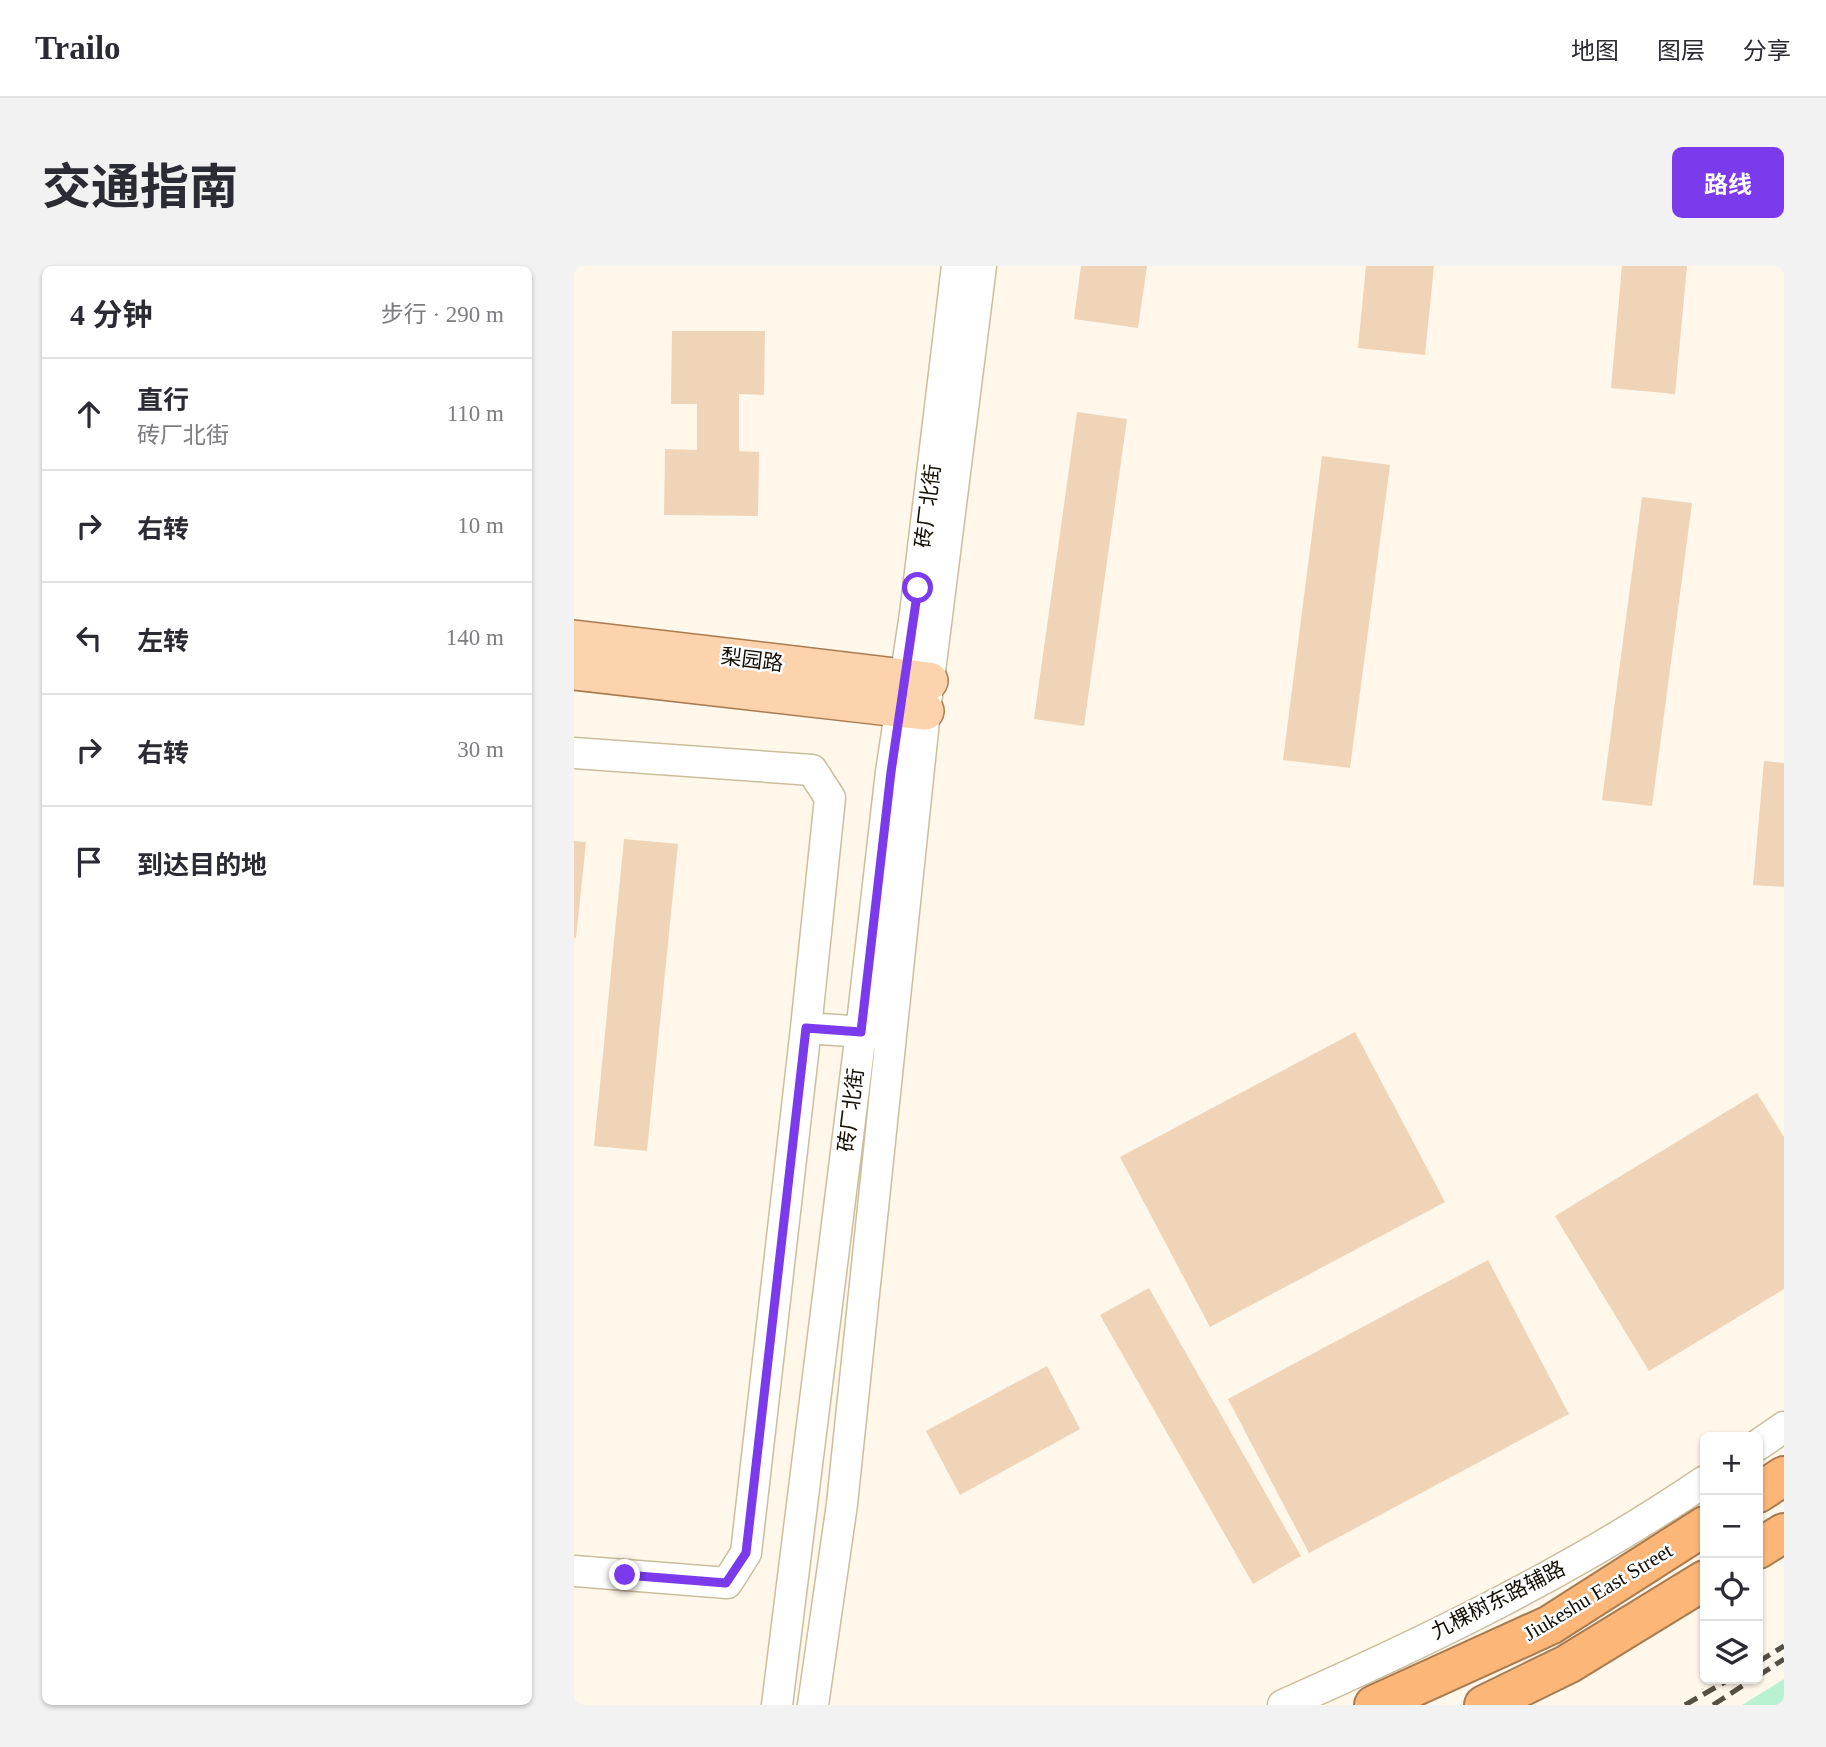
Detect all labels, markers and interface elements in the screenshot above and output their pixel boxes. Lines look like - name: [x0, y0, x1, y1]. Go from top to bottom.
- text: Trailo: [35, 30, 121, 66]
- text: 地图: [1571, 38, 1619, 64]
- text: 图层: [1657, 38, 1705, 64]
- text: 分享: [1743, 38, 1791, 64]
- button: 路线: [1672, 147, 1784, 218]
- text: 交通指南: [42, 160, 238, 215]
- text: 4 分钟: [70, 298, 153, 331]
- text: 步行 · 290 m: [381, 302, 504, 327]
- text: 直行: [137, 386, 189, 415]
- icon: ahead: [70, 395, 108, 433]
- text: 110 m: [447, 401, 504, 426]
- text: 砖厂北街: [137, 423, 229, 448]
- street label: 砖厂北街: [911, 463, 945, 549]
- icon: right: [70, 507, 108, 545]
- text: 10 m: [457, 513, 504, 538]
- text: 右转: [137, 515, 189, 544]
- route start: [902, 572, 933, 603]
- icon: left: [70, 619, 108, 657]
- text: 140 m: [446, 625, 504, 650]
- text: 左转: [137, 627, 189, 656]
- street label: 梨园路: [719, 644, 785, 676]
- icon: right: [70, 731, 108, 769]
- text: 30 m: [457, 737, 504, 762]
- text: 右转: [137, 739, 189, 768]
- icon: arrive: [70, 843, 108, 881]
- text: 到达目的地: [137, 851, 267, 880]
- street label: 砖厂北街: [834, 1067, 868, 1153]
- map controls: [1700, 1432, 1763, 1684]
- button: +: [1700, 1432, 1763, 1495]
- button: −: [1700, 1495, 1763, 1558]
- street label: Jiukeshu East Street: [1519, 1538, 1677, 1646]
- street label: 九棵树东路辅路: [1427, 1556, 1569, 1644]
- button: locate: [1700, 1558, 1763, 1621]
- route end: [609, 1559, 640, 1590]
- button: layers: [1700, 1621, 1763, 1684]

